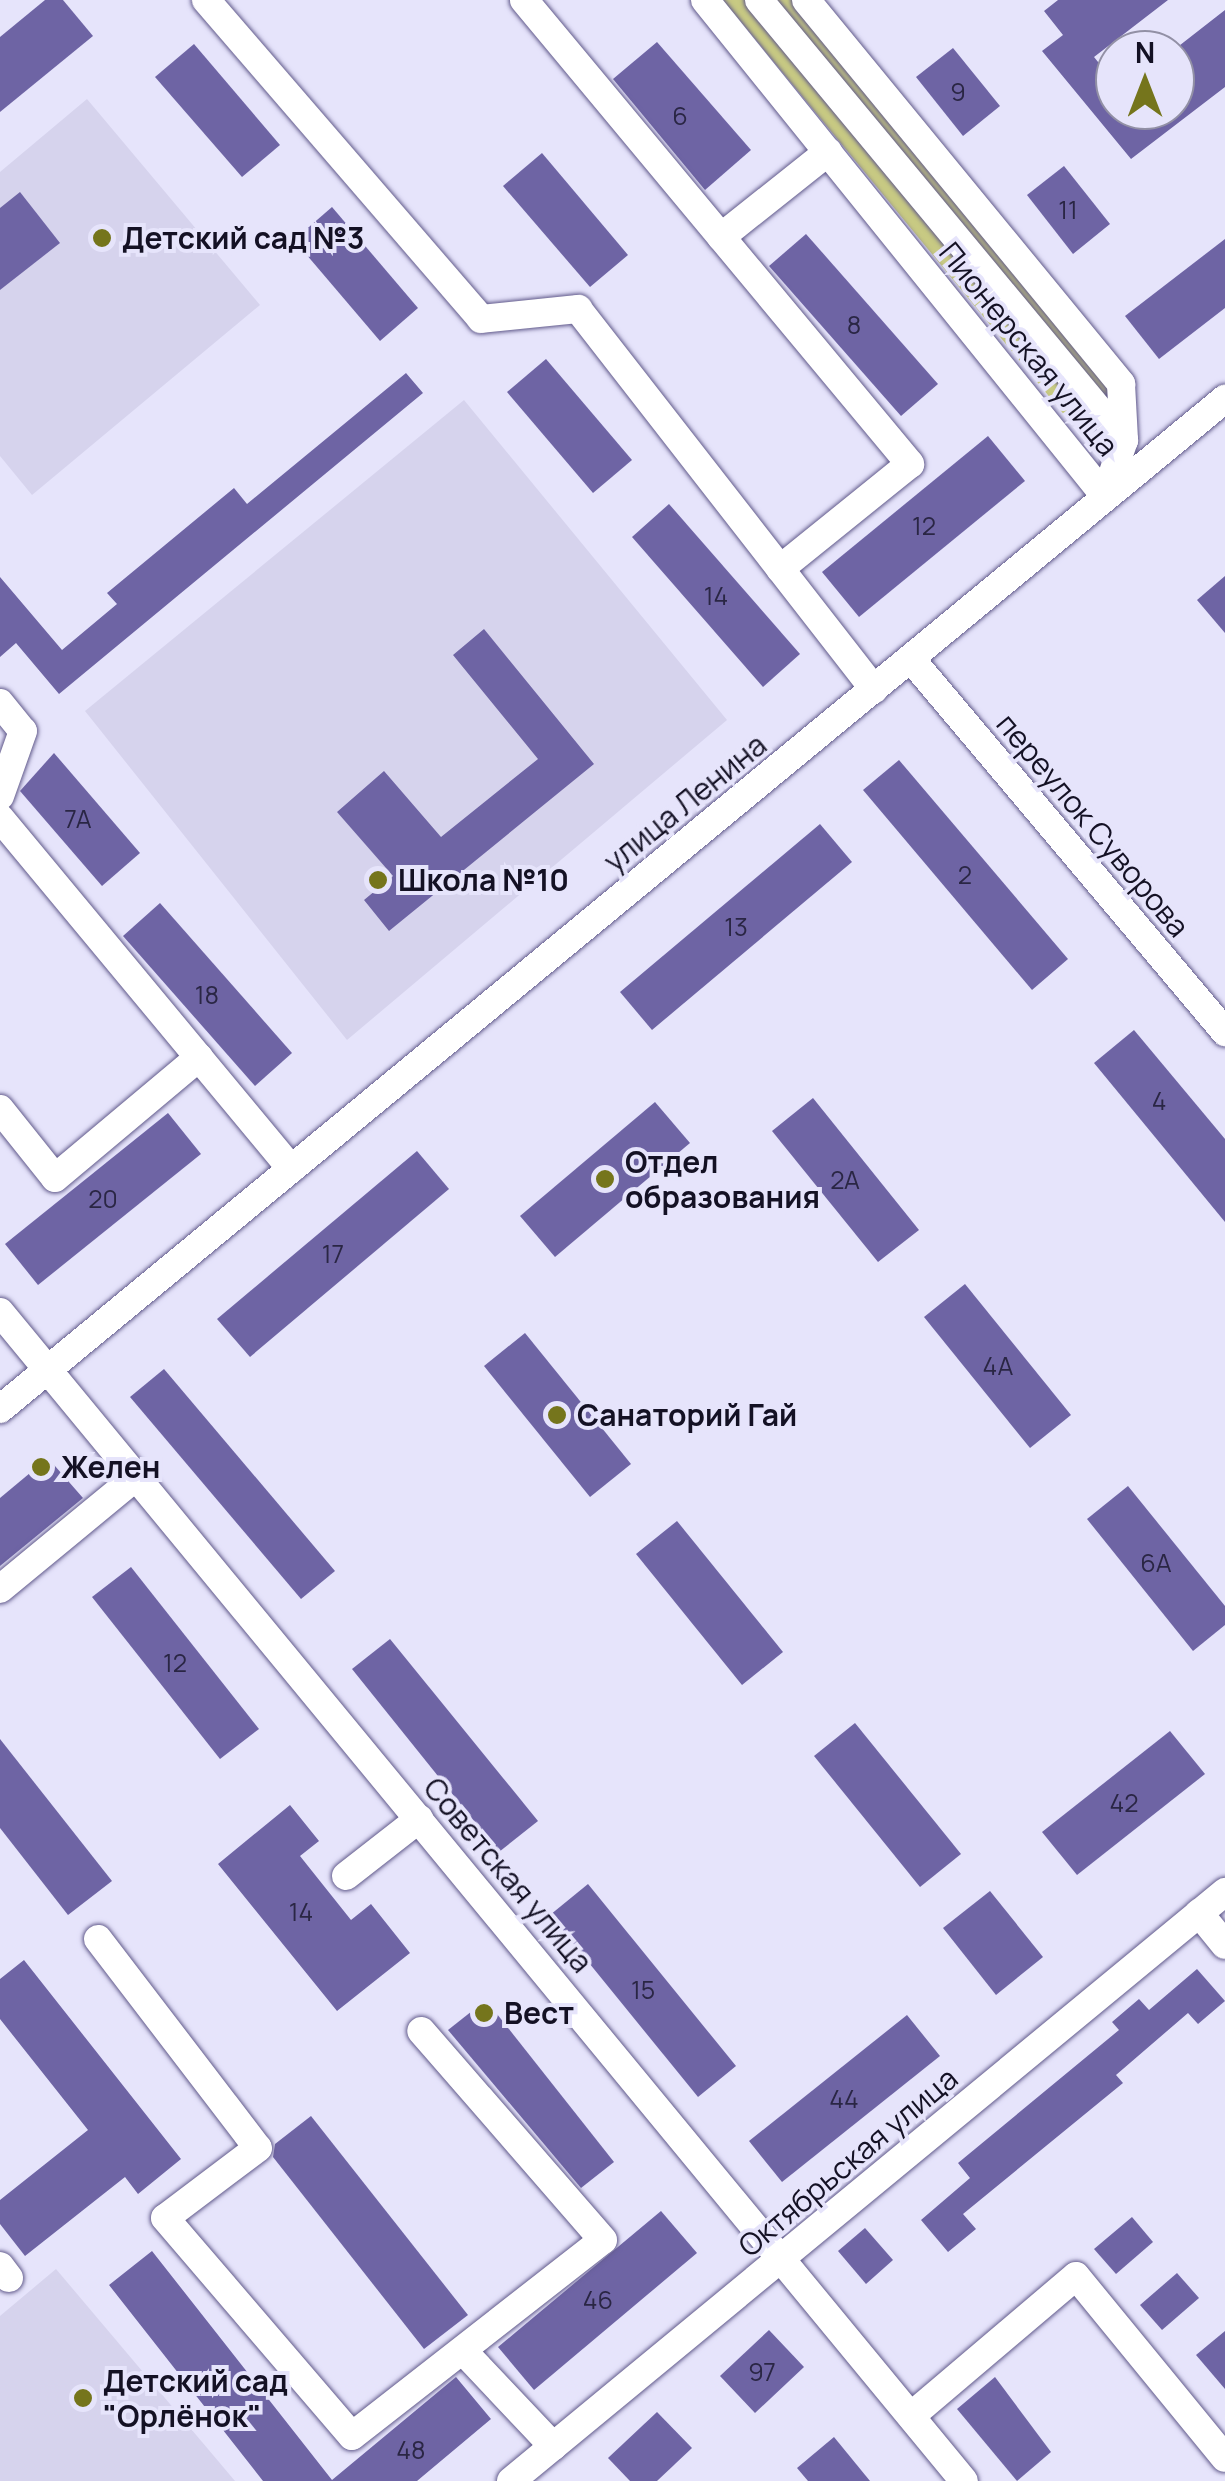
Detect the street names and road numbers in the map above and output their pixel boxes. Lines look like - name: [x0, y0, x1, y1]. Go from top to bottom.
- street label: Пионерская улица: [932, 235, 1126, 463]
- street label: переулок Суворова: [989, 706, 1197, 944]
- street label: улица Ленина: [597, 727, 773, 879]
- street label: Советская улица: [416, 1770, 600, 1980]
- street label: Октябрьская улица: [731, 2060, 965, 2264]

